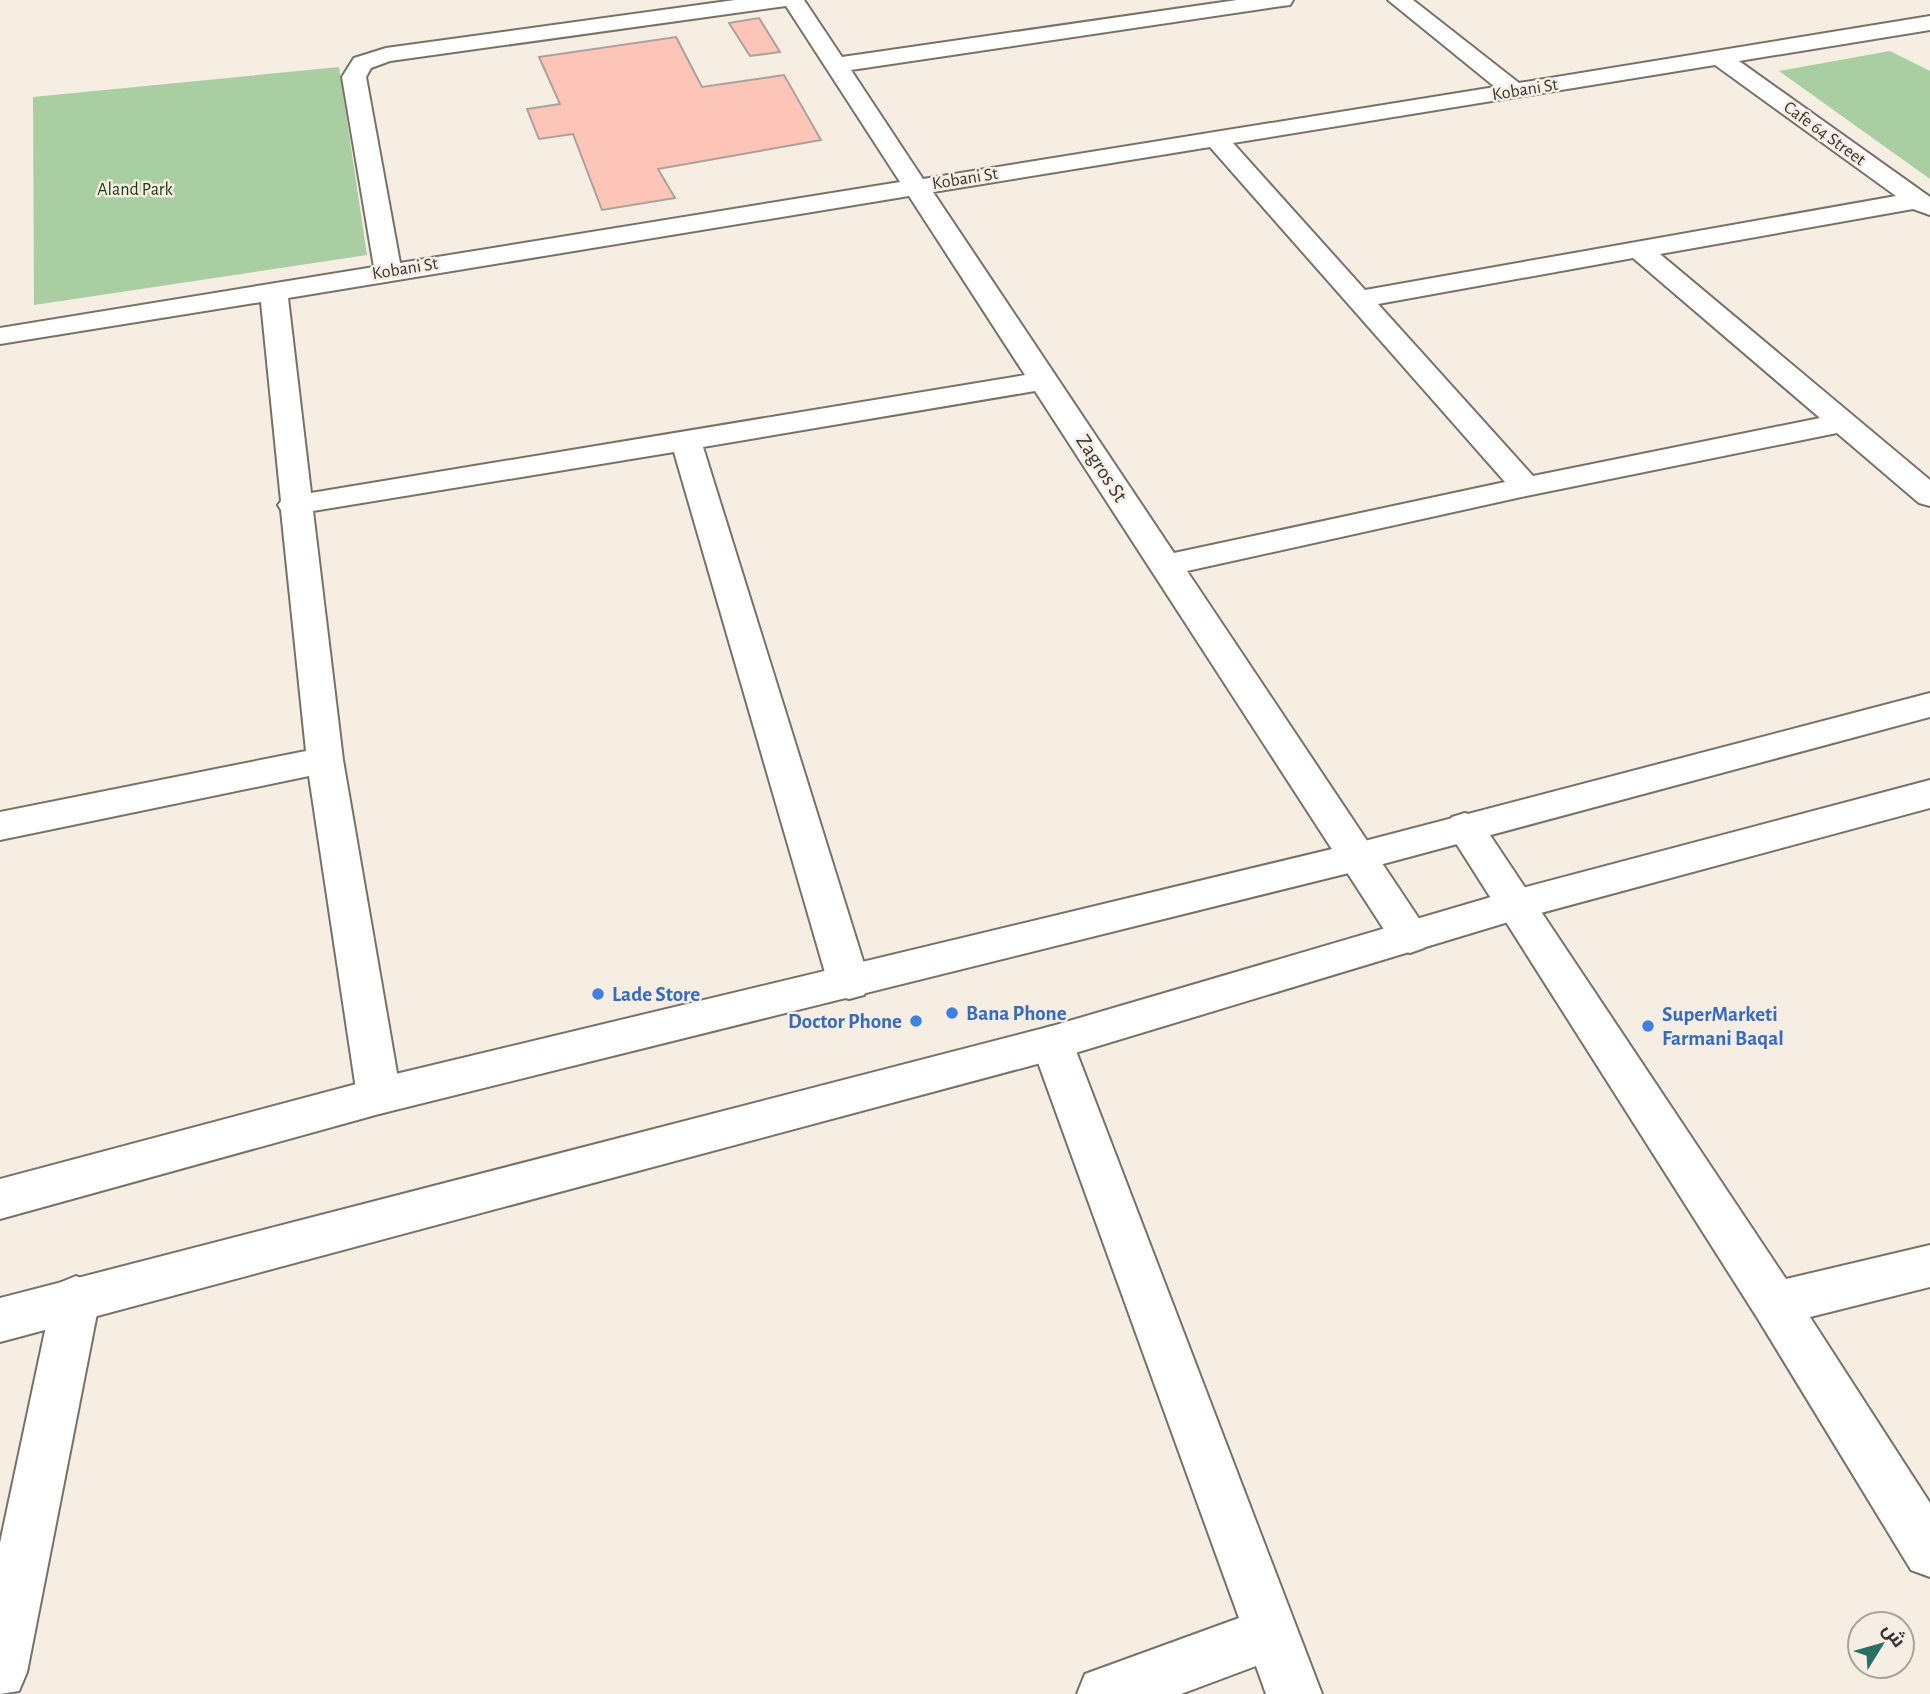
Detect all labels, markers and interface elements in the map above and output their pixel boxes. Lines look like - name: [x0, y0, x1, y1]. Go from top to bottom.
- street label: Kobani St: [1491, 76, 1560, 104]
- street label: Cafe 64 Street: [1780, 98, 1869, 170]
- street label: Kobani St: [931, 165, 1000, 193]
- park label: Aland Park: [97, 181, 174, 199]
- street label: Kobani St: [371, 255, 440, 283]
- street label: Zagros St: [1072, 431, 1131, 506]
- place label: Lade Store: [612, 984, 700, 1005]
- marker: Lade Store: [590, 986, 606, 1002]
- place label: Bana Phone: [966, 1003, 1067, 1024]
- place label: SuperMarketi Farmani Baqal: [1662, 1004, 1784, 1049]
- marker: Bana Phone: [944, 1005, 960, 1021]
- place label: Doctor Phone: [788, 1011, 902, 1032]
- marker: Doctor Phone: [908, 1013, 924, 1029]
- marker: SuperMarketi Farmani Baqal: [1640, 1018, 1656, 1034]
- north arrow: [1846, 1610, 1916, 1680]
- text: ش: [1878, 1620, 1909, 1652]

